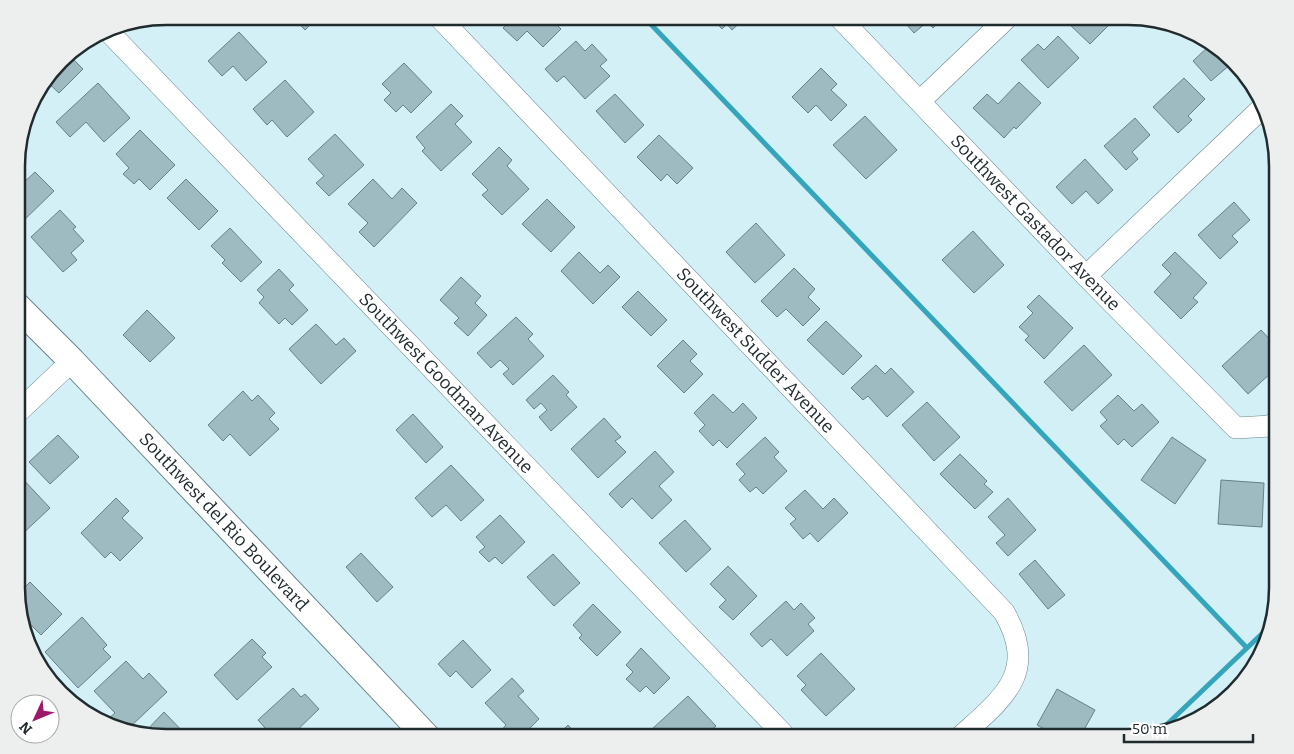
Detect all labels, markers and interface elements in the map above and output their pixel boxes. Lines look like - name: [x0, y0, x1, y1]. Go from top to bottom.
- street label: Southwest Gastador Avenue: [946, 130, 1125, 315]
- street label: Southwest Sudder Avenue: [672, 263, 839, 438]
- street label: Southwest Goodman Avenue: [354, 288, 538, 478]
- street label: Southwest del Rio Boulevard: [135, 428, 313, 616]
- north arrow: [10, 694, 60, 744]
- scale bar: [1124, 712, 1253, 744]
- text: N: [16, 718, 36, 737]
- text: 50 m: [1132, 720, 1168, 738]

